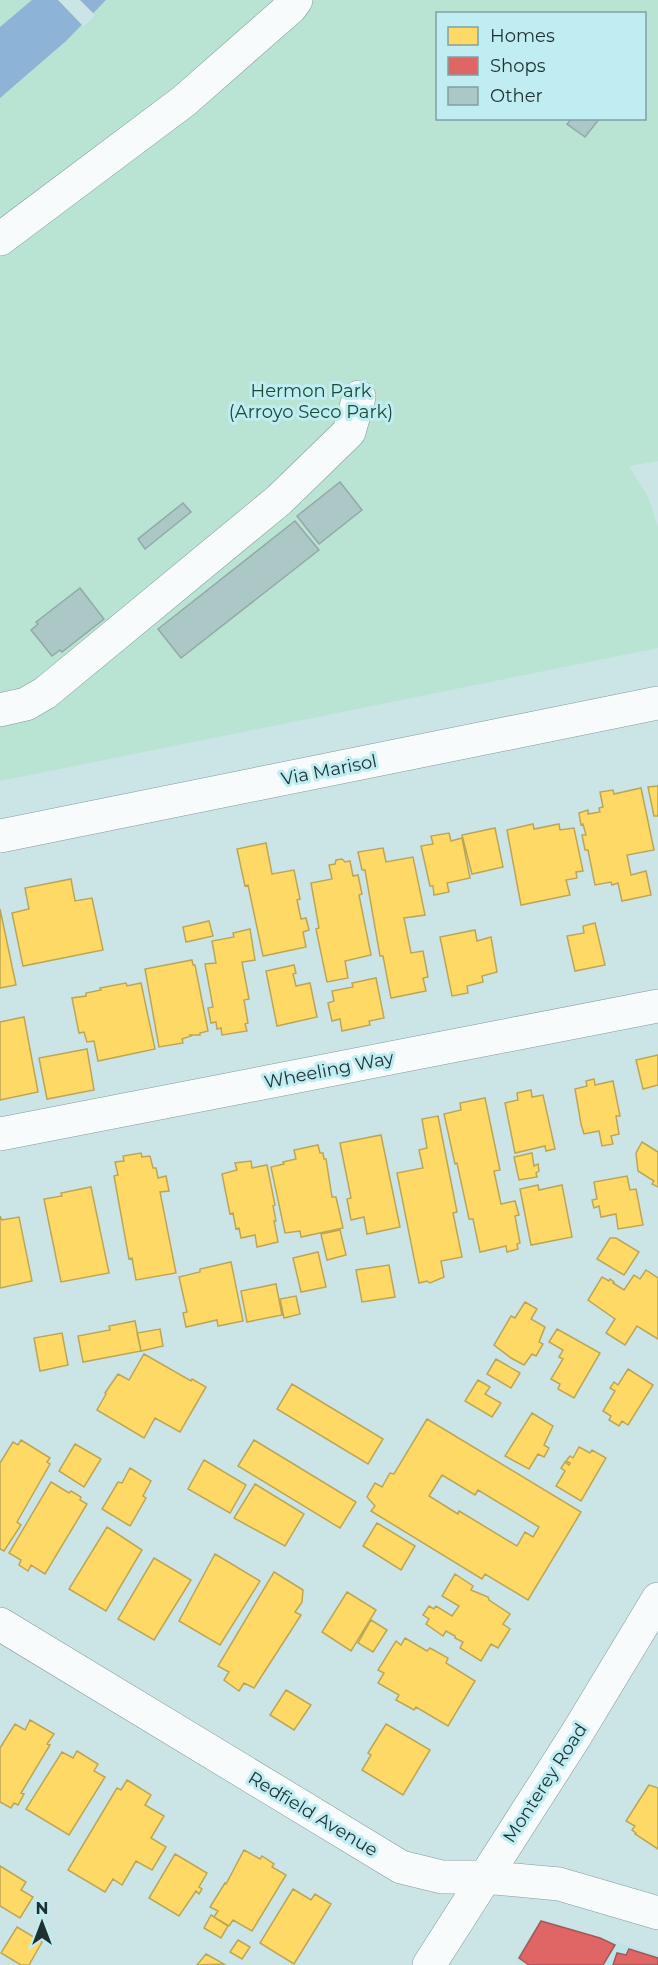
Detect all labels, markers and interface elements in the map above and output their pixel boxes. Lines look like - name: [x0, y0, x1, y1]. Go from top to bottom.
- legend: [436, 12, 646, 120]
- text: Homes: [490, 25, 555, 47]
- text: Shops: [490, 55, 546, 77]
- text: Other: [490, 85, 543, 107]
- park label: Hermon Park (Arroyo Seco Park): [229, 380, 393, 423]
- street label: Via Marisol: [279, 750, 379, 790]
- street label: Wheeling Way: [262, 1047, 396, 1093]
- street label: Monterey Road: [498, 1719, 592, 1847]
- street label: Redfield Avenue: [244, 1767, 382, 1861]
- north arrow: [12, 1893, 72, 1953]
- text: N: [36, 1899, 48, 1918]

